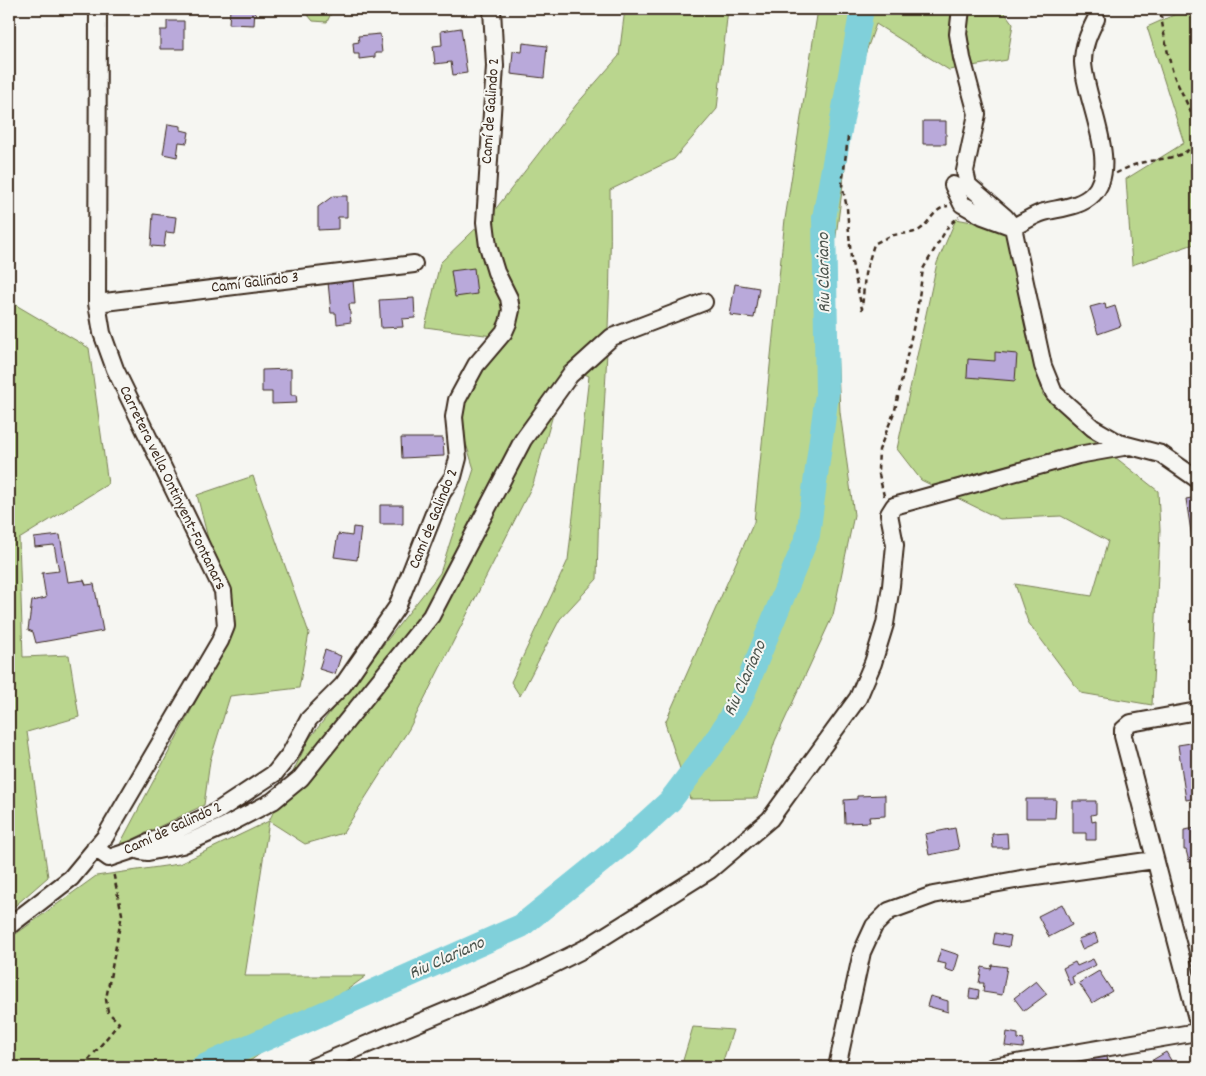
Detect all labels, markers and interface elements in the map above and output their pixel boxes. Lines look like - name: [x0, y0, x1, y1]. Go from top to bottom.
- street label: Camí de Galindo 2: [476, 57, 506, 165]
- water label: Riu Clariano: [812, 232, 838, 313]
- street label: Camí Galindo 3: [210, 266, 300, 300]
- street label: Carretera vella Ontinyent-Fontanars: [112, 382, 232, 594]
- street label: Camí de Galindo 2: [403, 465, 465, 573]
- water label: Riu Clariano: [718, 636, 774, 721]
- street label: Camí de Galindo 2: [120, 796, 226, 862]
- water label: Riu Clariano: [405, 931, 490, 987]

